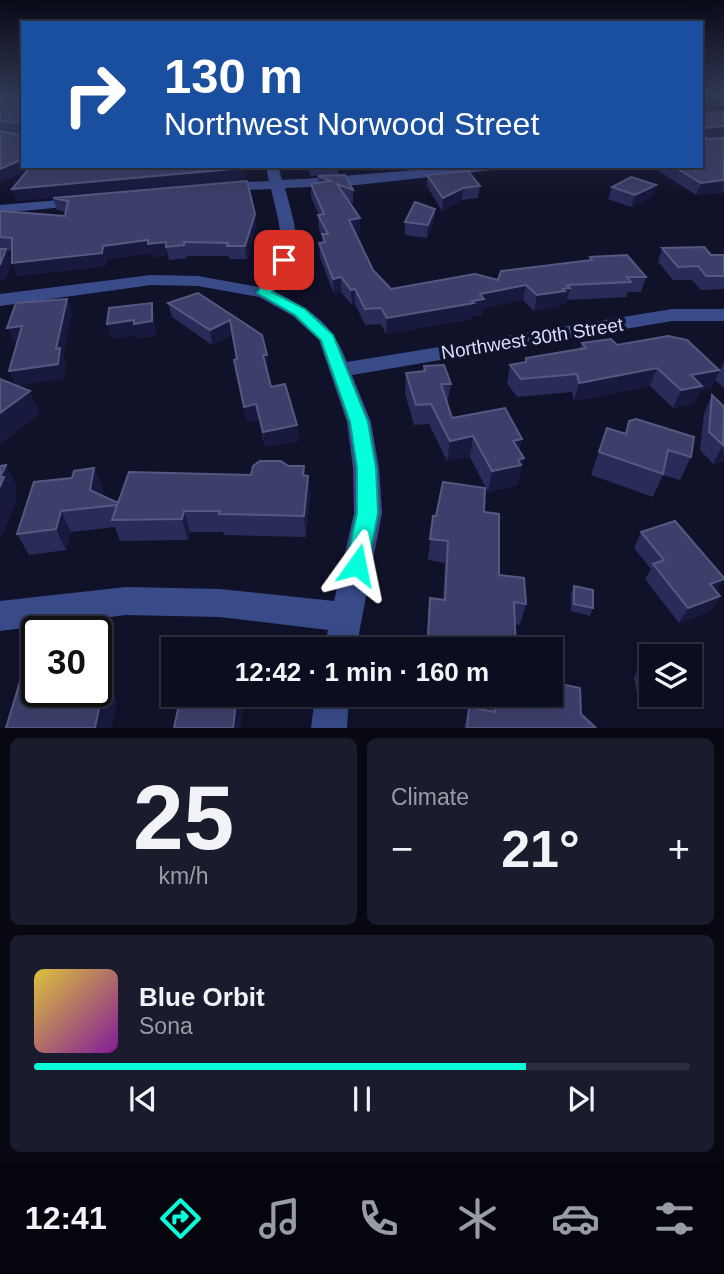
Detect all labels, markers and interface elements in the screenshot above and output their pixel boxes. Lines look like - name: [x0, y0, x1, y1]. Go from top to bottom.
- icon: right: [49, 49, 140, 140]
- text: 130 m: [164, 49, 303, 103]
- text: Northwest Norwood Street: [164, 106, 539, 142]
- pin: [254, 230, 314, 290]
- icon: arrive: [265, 241, 303, 279]
- street label: Northwest 30th Street: [440, 314, 625, 363]
- position arrow: [320, 528, 394, 602]
- speed limit sign: 30: [21, 616, 112, 707]
- map controls: [639, 644, 702, 707]
- button: layers: [639, 644, 702, 707]
- text: 12:42 · 1 min · 160 m: [235, 657, 489, 687]
- text: 25: [133, 767, 234, 868]
- text: Climate: [391, 784, 469, 810]
- text: 21°: [501, 820, 580, 878]
- text: −: [391, 828, 413, 870]
- text: +: [668, 828, 690, 870]
- text: km/h: [159, 863, 208, 889]
- text: Blue Orbit: [139, 982, 265, 1012]
- text: Sona: [139, 1013, 193, 1039]
- icon: previous: [124, 1080, 162, 1118]
- icon: pause: [343, 1080, 381, 1118]
- icon: next: [562, 1080, 600, 1118]
- icon: directions: [156, 1194, 205, 1243]
- icon: music: [255, 1194, 304, 1243]
- icon: phone: [354, 1194, 403, 1243]
- icon: climate: [453, 1194, 502, 1243]
- icon: car: [551, 1194, 600, 1243]
- icon: filters: [650, 1194, 699, 1243]
- text: 12:41: [25, 1200, 107, 1236]

